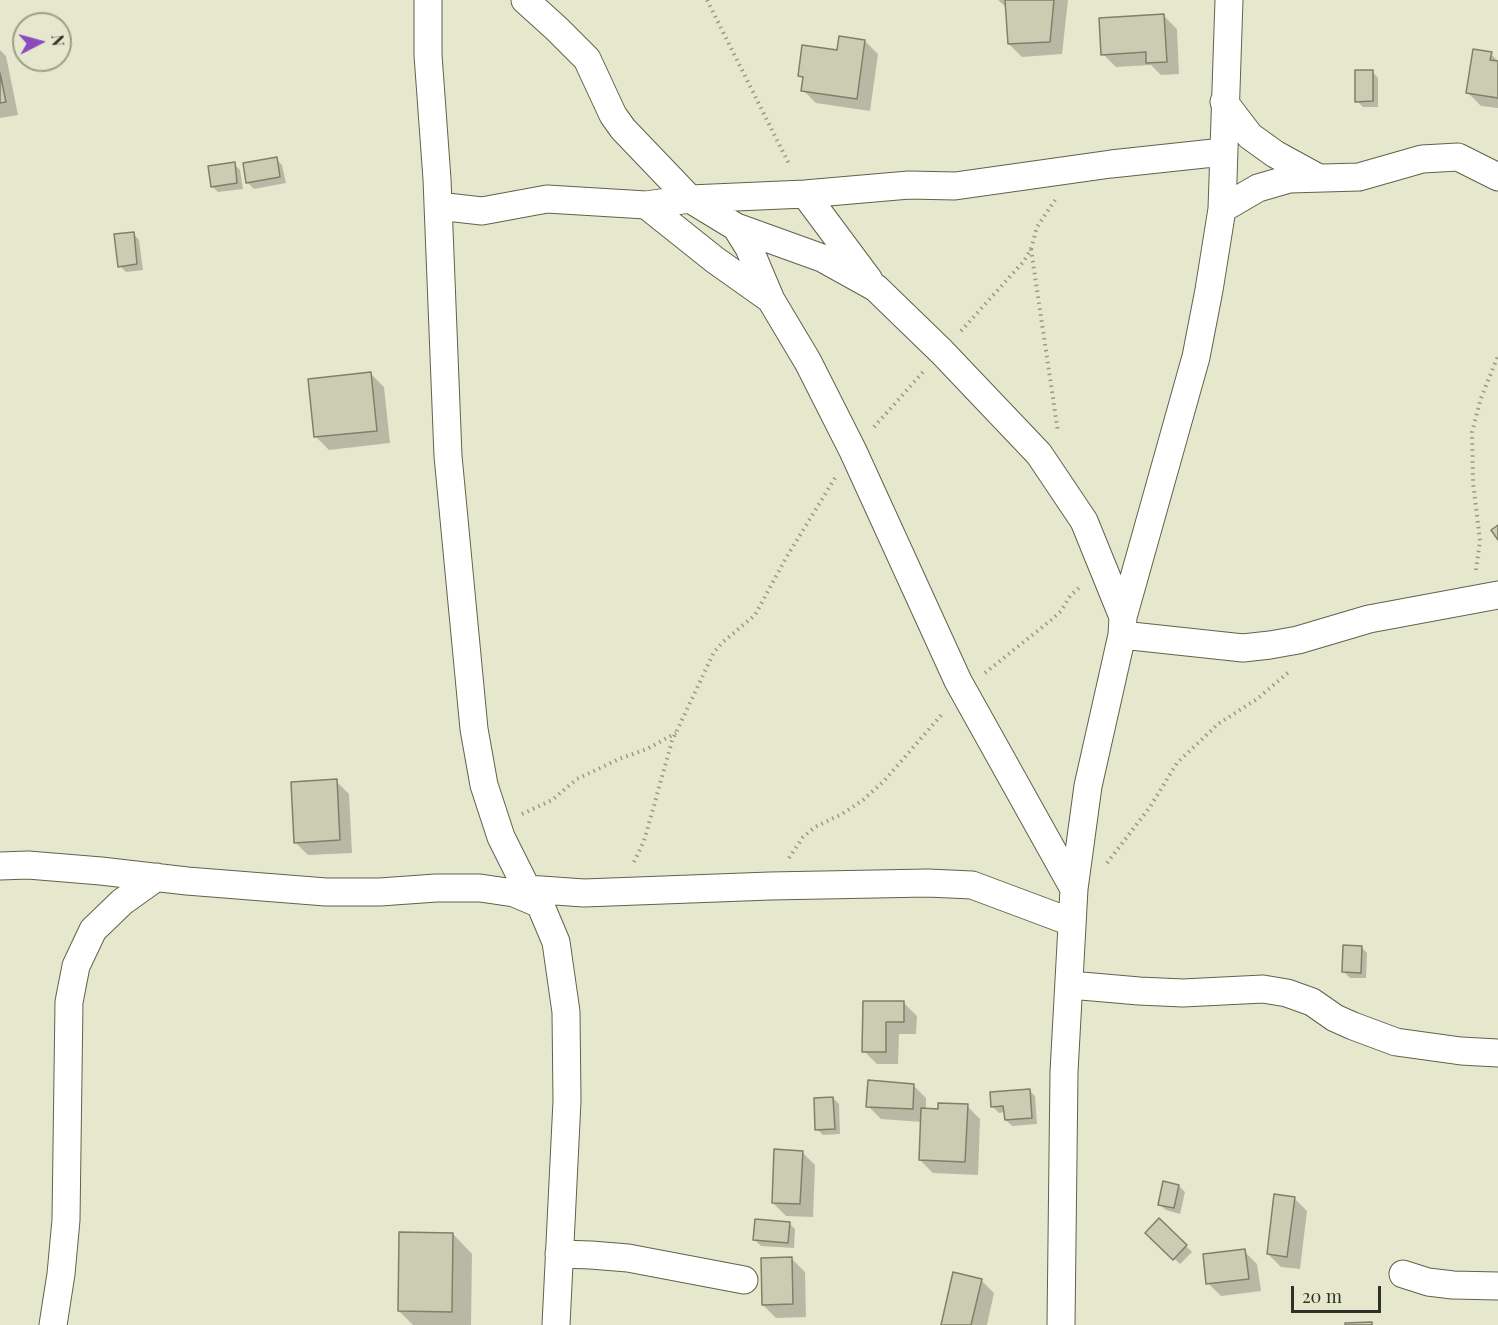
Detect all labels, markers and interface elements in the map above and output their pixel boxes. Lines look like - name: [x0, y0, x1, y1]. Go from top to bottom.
- north arrow: [12, 12, 72, 72]
- text: N: [47, 33, 69, 47]
- scale bar: [1294, 1274, 1384, 1312]
- text: 20 m: [1302, 1284, 1342, 1308]

